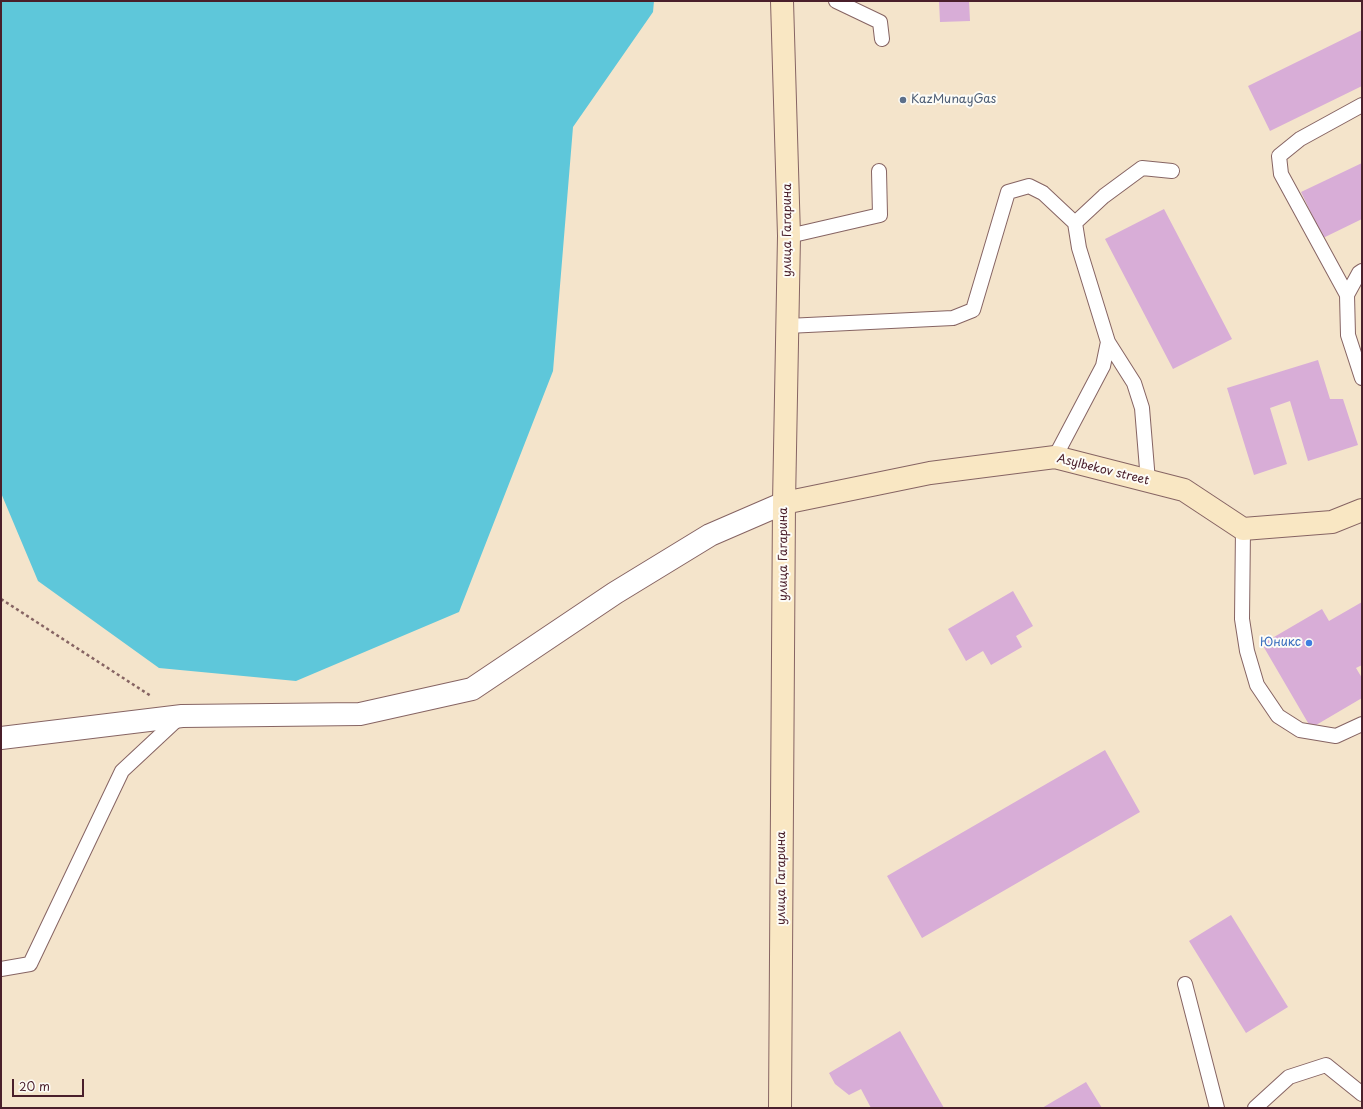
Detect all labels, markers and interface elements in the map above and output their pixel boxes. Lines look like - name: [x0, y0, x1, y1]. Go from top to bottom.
- place label: KazMunayGas: [911, 93, 996, 107]
- marker: KazMunayGas: [898, 95, 908, 105]
- street label: улица Гагарина: [781, 183, 795, 277]
- street label: Asylbekov street: [1055, 452, 1151, 488]
- street label: улица Гагарина: [777, 507, 791, 601]
- place label: Юникс: [1260, 636, 1301, 650]
- marker: Юникс: [1304, 638, 1314, 648]
- street label: улица Гагарина: [775, 831, 789, 925]
- scale bar: [14, 1071, 86, 1097]
- text: 20 m: [19, 1077, 50, 1095]

